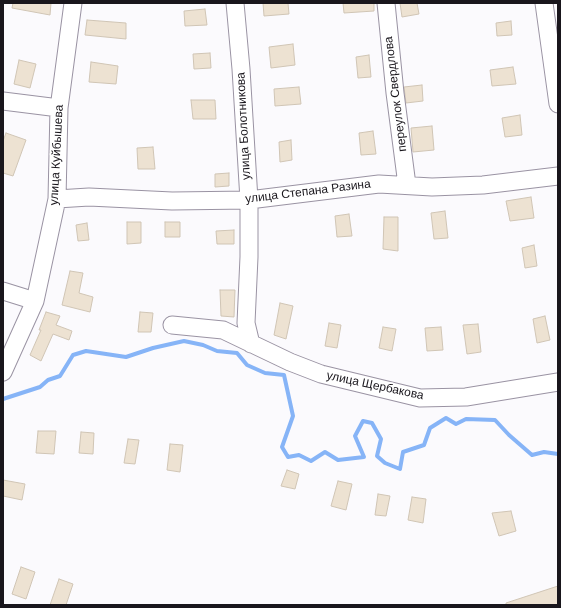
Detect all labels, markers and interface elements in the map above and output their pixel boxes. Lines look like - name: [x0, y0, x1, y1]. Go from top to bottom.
- street label: переулок Свердлова: [382, 36, 410, 152]
- street label: улица Болотникова: [234, 72, 254, 180]
- street label: улица Куйбышева: [47, 104, 67, 206]
- street label: улица Степана Разина: [244, 177, 372, 207]
- street label: улица Щербакова: [325, 369, 425, 403]

